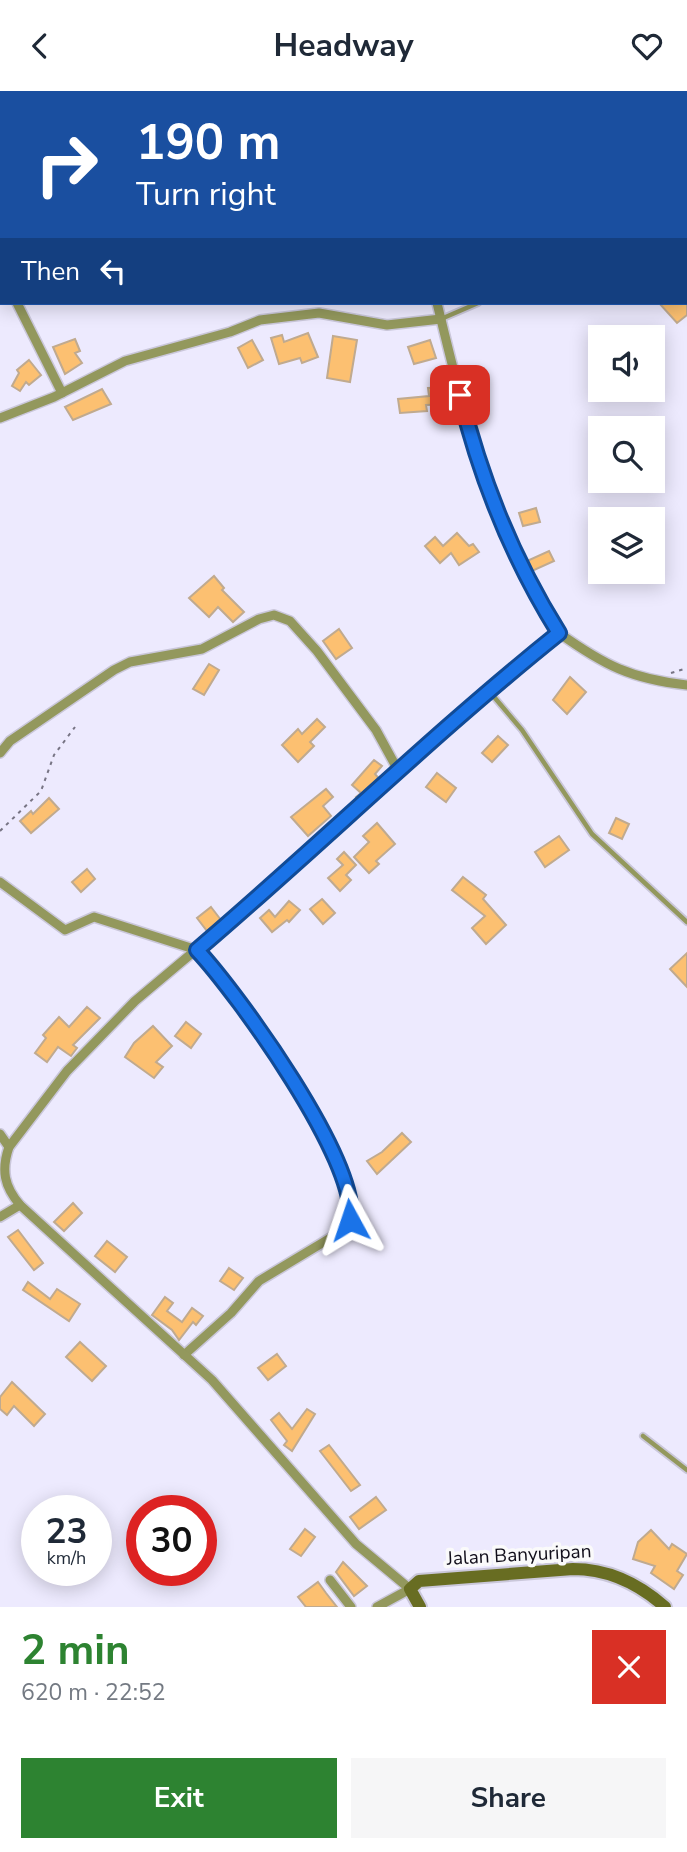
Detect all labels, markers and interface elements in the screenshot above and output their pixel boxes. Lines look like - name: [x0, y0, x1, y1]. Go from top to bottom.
- text: Headway: [274, 24, 413, 67]
- icon: back: [21, 27, 59, 65]
- icon: heart: [628, 27, 666, 65]
- text: 190 m: [136, 109, 280, 176]
- icon: right: [21, 119, 112, 210]
- text: Turn right: [136, 173, 276, 216]
- icon: left: [94, 252, 132, 290]
- text: Then: [21, 254, 80, 289]
- map controls: [588, 325, 665, 584]
- button: sound: [588, 325, 665, 402]
- pin: [430, 365, 490, 425]
- icon: arrive: [441, 376, 479, 414]
- button: search: [588, 416, 665, 493]
- button: layers: [588, 507, 665, 584]
- position arrow: [313, 1183, 387, 1257]
- speed limit sign: 30: [126, 1495, 217, 1586]
- text: 23: [45, 1508, 88, 1555]
- street label: Jalan Banyuripan: [445, 1538, 592, 1572]
- text: km/h: [47, 1546, 86, 1570]
- text: 2 min: [21, 1622, 130, 1679]
- button: close: [592, 1630, 666, 1704]
- text: 620 m · 22:52: [21, 1677, 166, 1708]
- button: Exit: [21, 1758, 337, 1838]
- button: Share: [351, 1758, 666, 1838]

